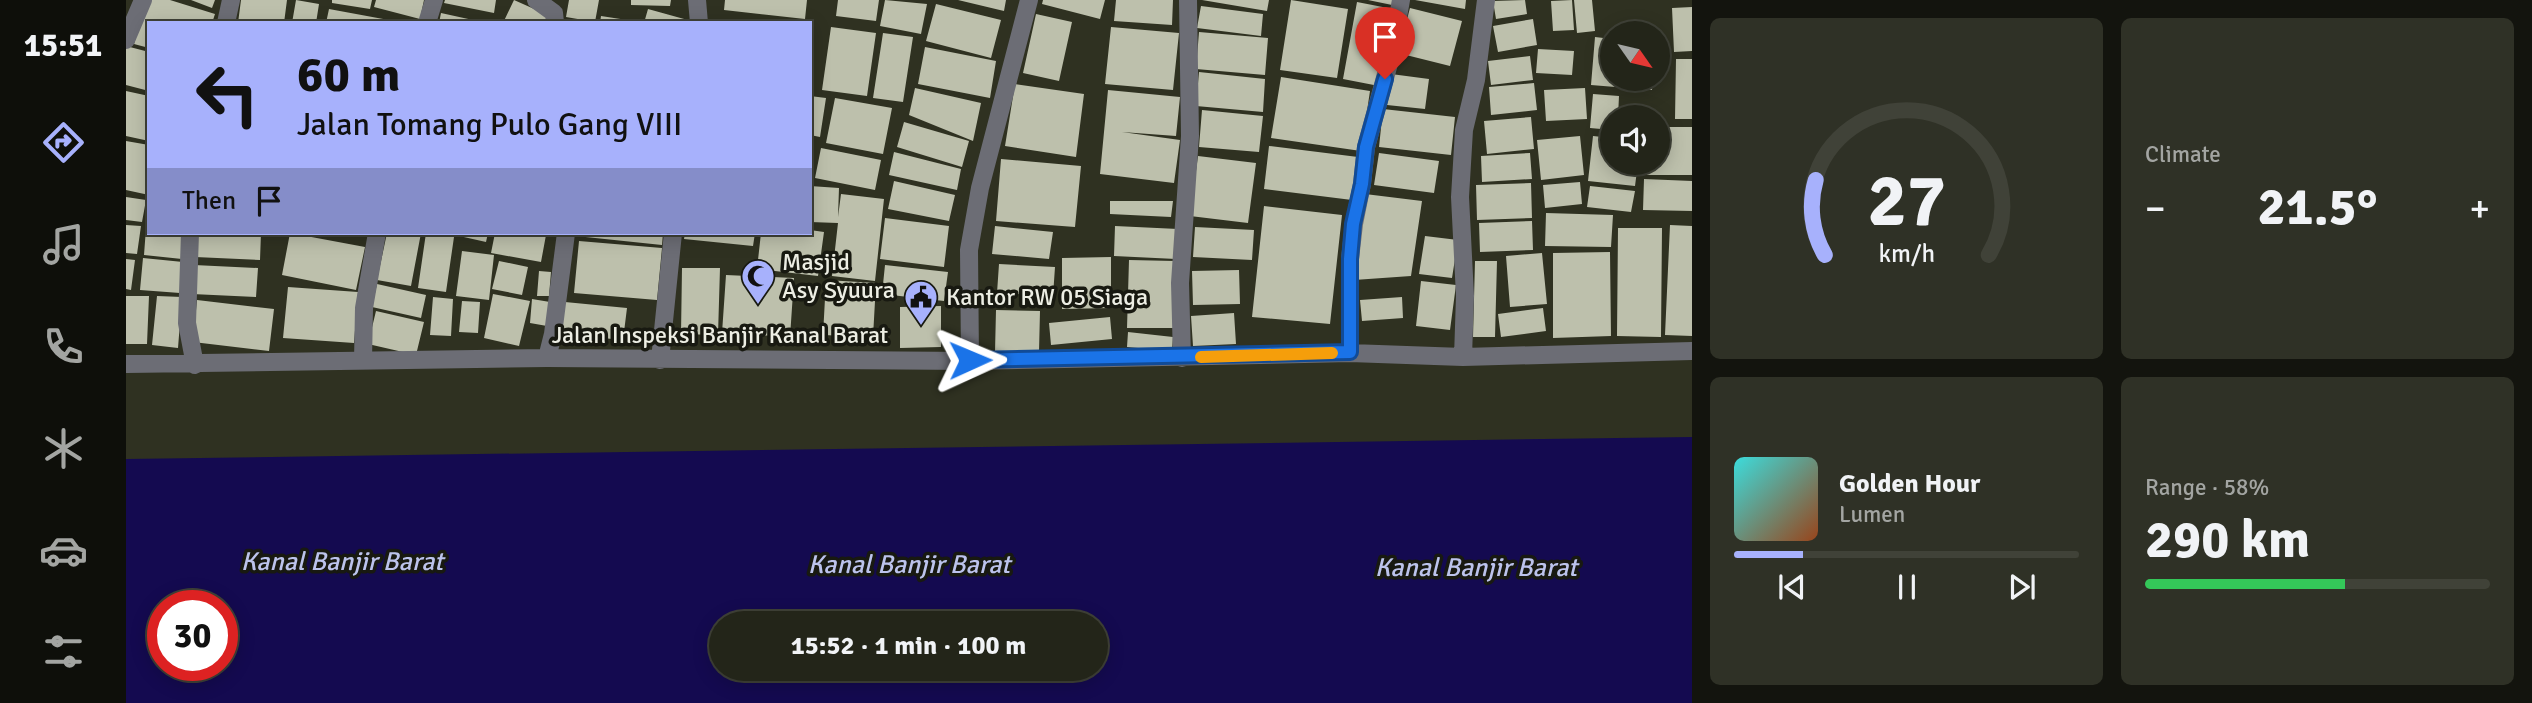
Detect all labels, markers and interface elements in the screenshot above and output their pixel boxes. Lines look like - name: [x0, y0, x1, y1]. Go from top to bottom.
- pin: [1355, 7, 1415, 79]
- icon: arrive: [1366, 18, 1404, 56]
- north arrow: [1600, 21, 1670, 91]
- map controls: [1600, 21, 1670, 175]
- text: 15:51: [24, 26, 102, 65]
- text: 60 m: [297, 45, 400, 105]
- icon: left: [182, 49, 273, 140]
- text: Jalan Tomang Pulo Gang VIII: [297, 105, 682, 144]
- button: sound: [1600, 105, 1670, 175]
- icon: directions: [39, 118, 88, 167]
- text: Climate: [2145, 140, 2221, 169]
- text: 27: [1867, 157, 1946, 246]
- text: 21.5°: [2258, 175, 2377, 239]
- icon: arrive: [250, 182, 288, 220]
- text: Then: [182, 185, 236, 217]
- text: −: [2145, 185, 2166, 232]
- text: +: [2469, 185, 2490, 232]
- icon: music: [39, 220, 88, 269]
- text: km/h: [1878, 237, 1935, 268]
- place label: Masjid Asy Syuura: [782, 247, 895, 305]
- mosque icon: Masjid Asy Syuura: [739, 257, 777, 306]
- public building icon: Kantor RW 05 Siaga: [902, 278, 940, 327]
- place label: Kantor RW 05 Siaga: [946, 282, 1148, 312]
- street label: Jalan Inspeksi Banjir Kanal Barat: [552, 320, 888, 350]
- icon: phone: [39, 322, 88, 371]
- position arrow: [933, 323, 1007, 397]
- icon: climate: [39, 424, 88, 473]
- text: Golden Hour: [1839, 468, 1980, 500]
- text: Range · 58%: [2145, 473, 2269, 502]
- text: Lumen: [1839, 500, 1905, 529]
- text: 290 km: [2145, 508, 2310, 572]
- icon: car: [39, 526, 88, 575]
- water label: Kanal Banjir Barat: [241, 546, 446, 578]
- water label: Kanal Banjir Barat: [808, 549, 1013, 581]
- water label: Kanal Banjir Barat: [1375, 552, 1580, 584]
- icon: previous: [1773, 568, 1811, 606]
- icon: pause: [1888, 568, 1926, 606]
- icon: next: [2003, 568, 2041, 606]
- speed limit sign: 30: [147, 590, 238, 681]
- icon: filters: [39, 627, 88, 676]
- text: 15:52 · 1 min · 100 m: [791, 630, 1026, 662]

